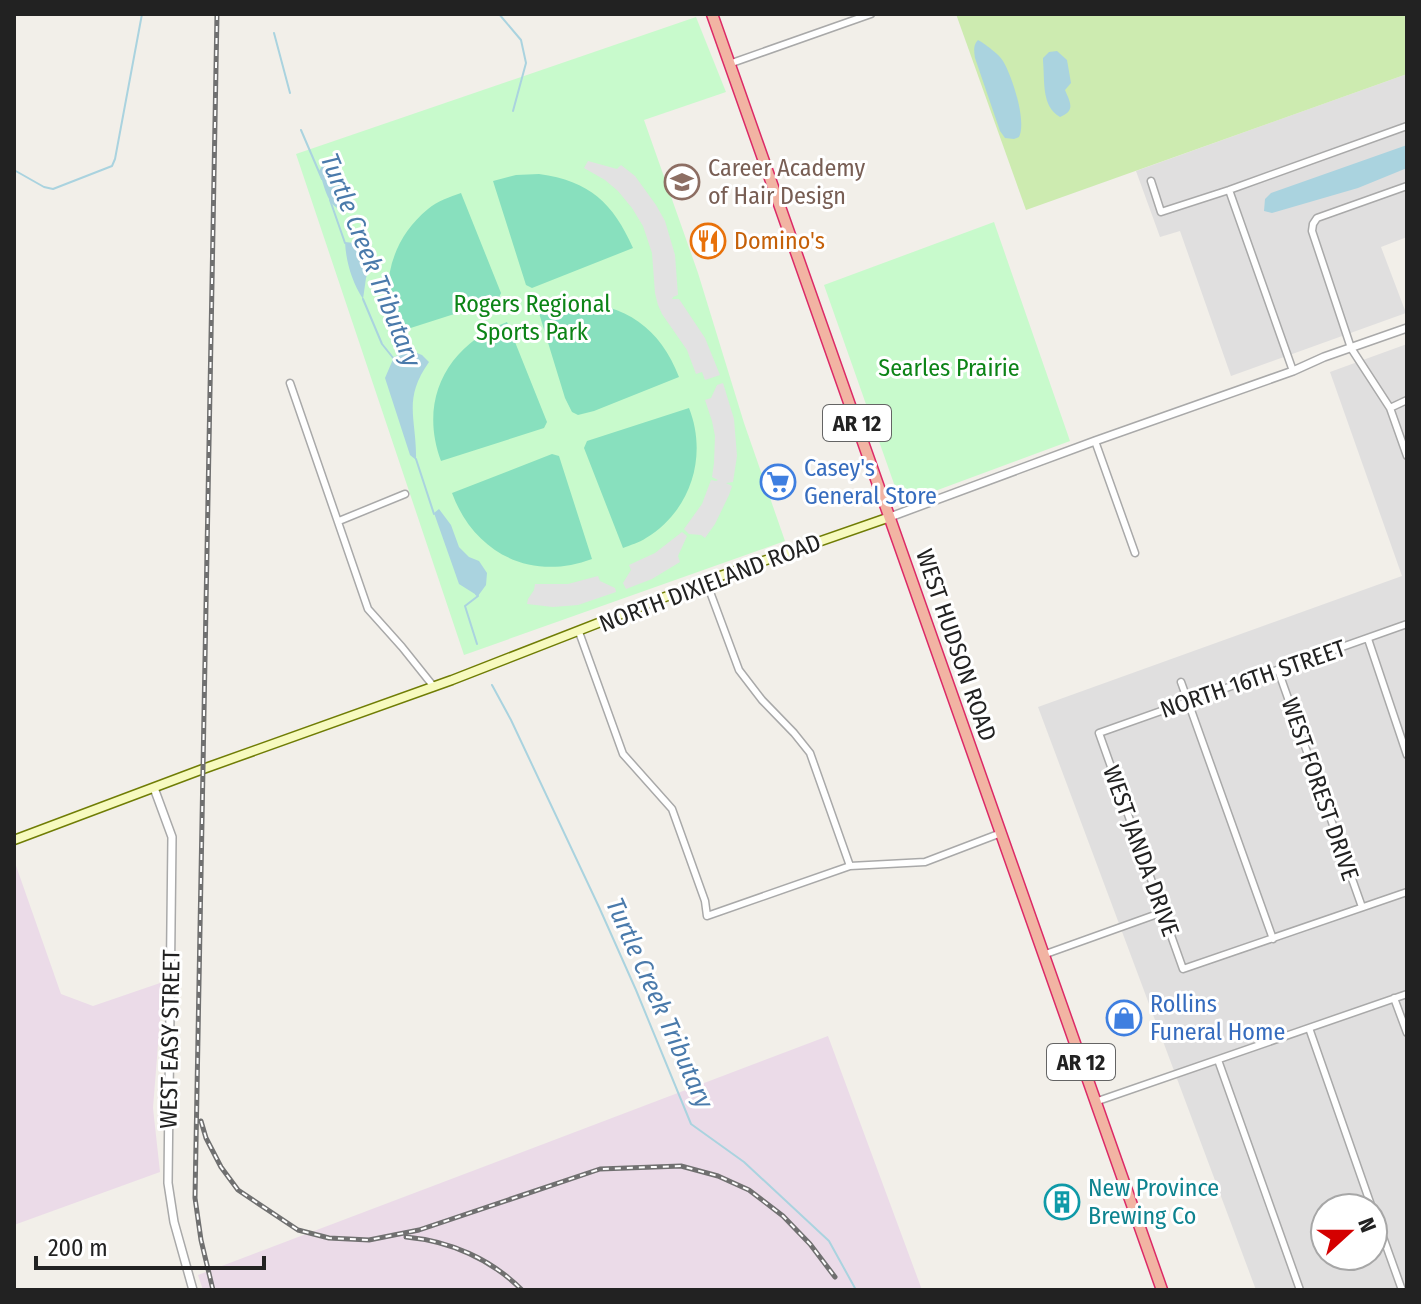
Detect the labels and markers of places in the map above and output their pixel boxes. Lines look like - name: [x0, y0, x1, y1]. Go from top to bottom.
- place label: Career Academy of Hair Design: [708, 154, 866, 210]
- school or university icon: Career Academy of Hair Design: [663, 163, 701, 201]
- restaurant icon: Domino's: [689, 222, 727, 260]
- place label: Domino's: [734, 227, 825, 255]
- place label: Casey's General Store: [804, 454, 937, 510]
- supermarket icon: Casey's General Store: [759, 463, 797, 501]
- place label: Rollins Funeral Home: [1150, 990, 1285, 1046]
- shop icon: Rollins Funeral Home: [1105, 999, 1143, 1037]
- place label: New Province Brewing Co: [1088, 1174, 1219, 1230]
- building icon: New Province Brewing Co: [1043, 1183, 1081, 1221]

